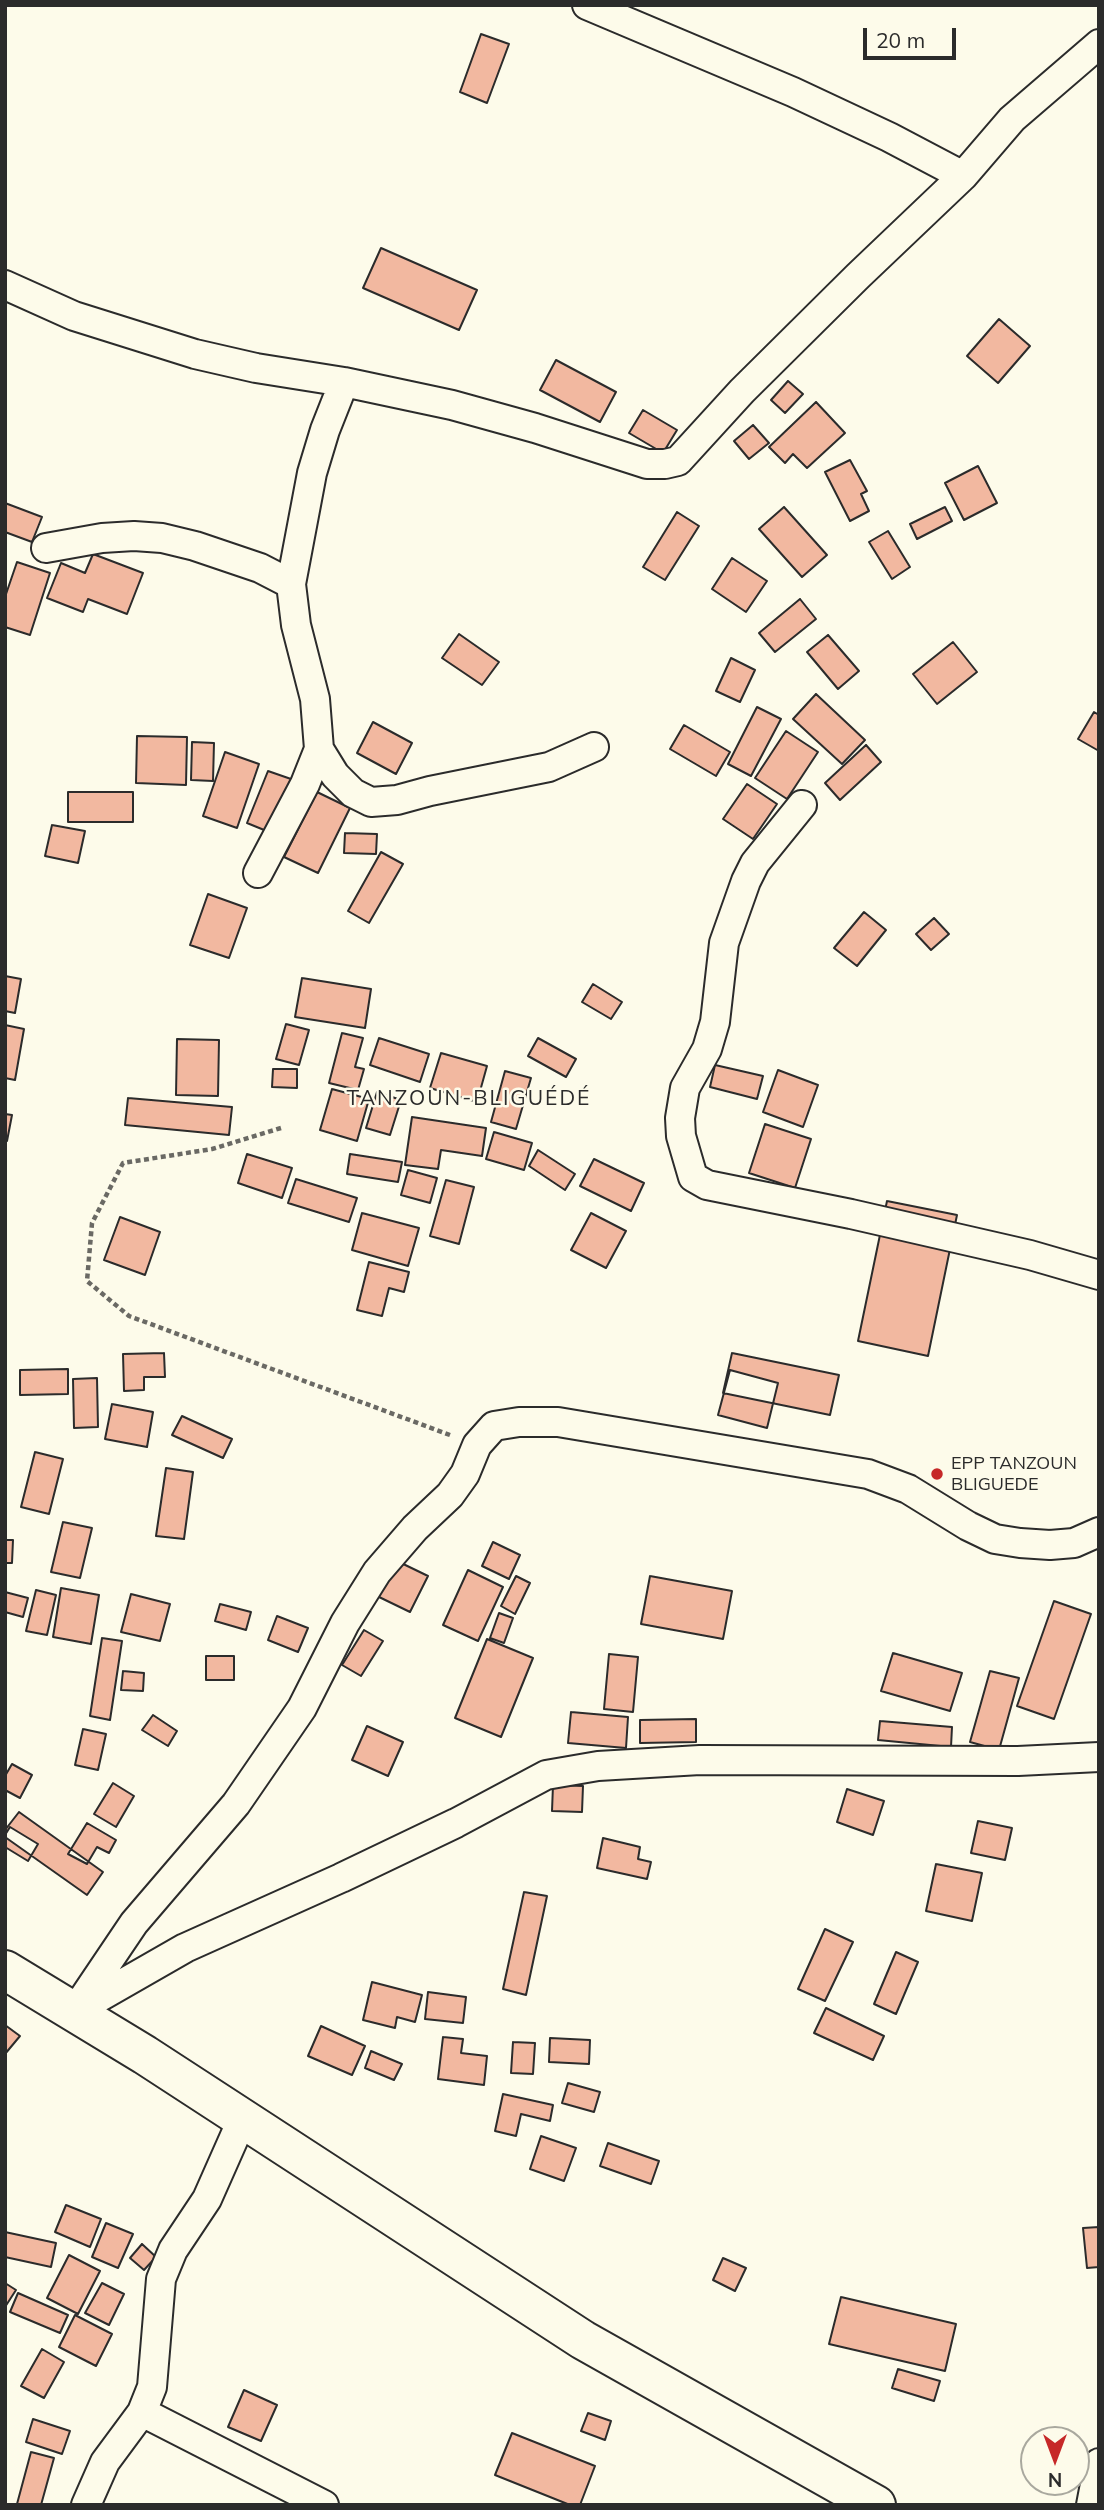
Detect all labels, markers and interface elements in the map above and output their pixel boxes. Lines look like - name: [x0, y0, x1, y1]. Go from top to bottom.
- scale bar: [866, 14, 959, 58]
- text: 20 m: [876, 27, 925, 53]
- district label: TANZOUN-BLIGUÉDÉ: [349, 1086, 589, 1112]
- place label: EPP TANZOUN BLIGUEDE: [951, 1453, 1077, 1496]
- marker: EPP TANZOUN BLIGUEDE: [929, 1466, 945, 1482]
- north arrow: [1020, 2426, 1090, 2496]
- text: N: [1048, 2468, 1062, 2492]

